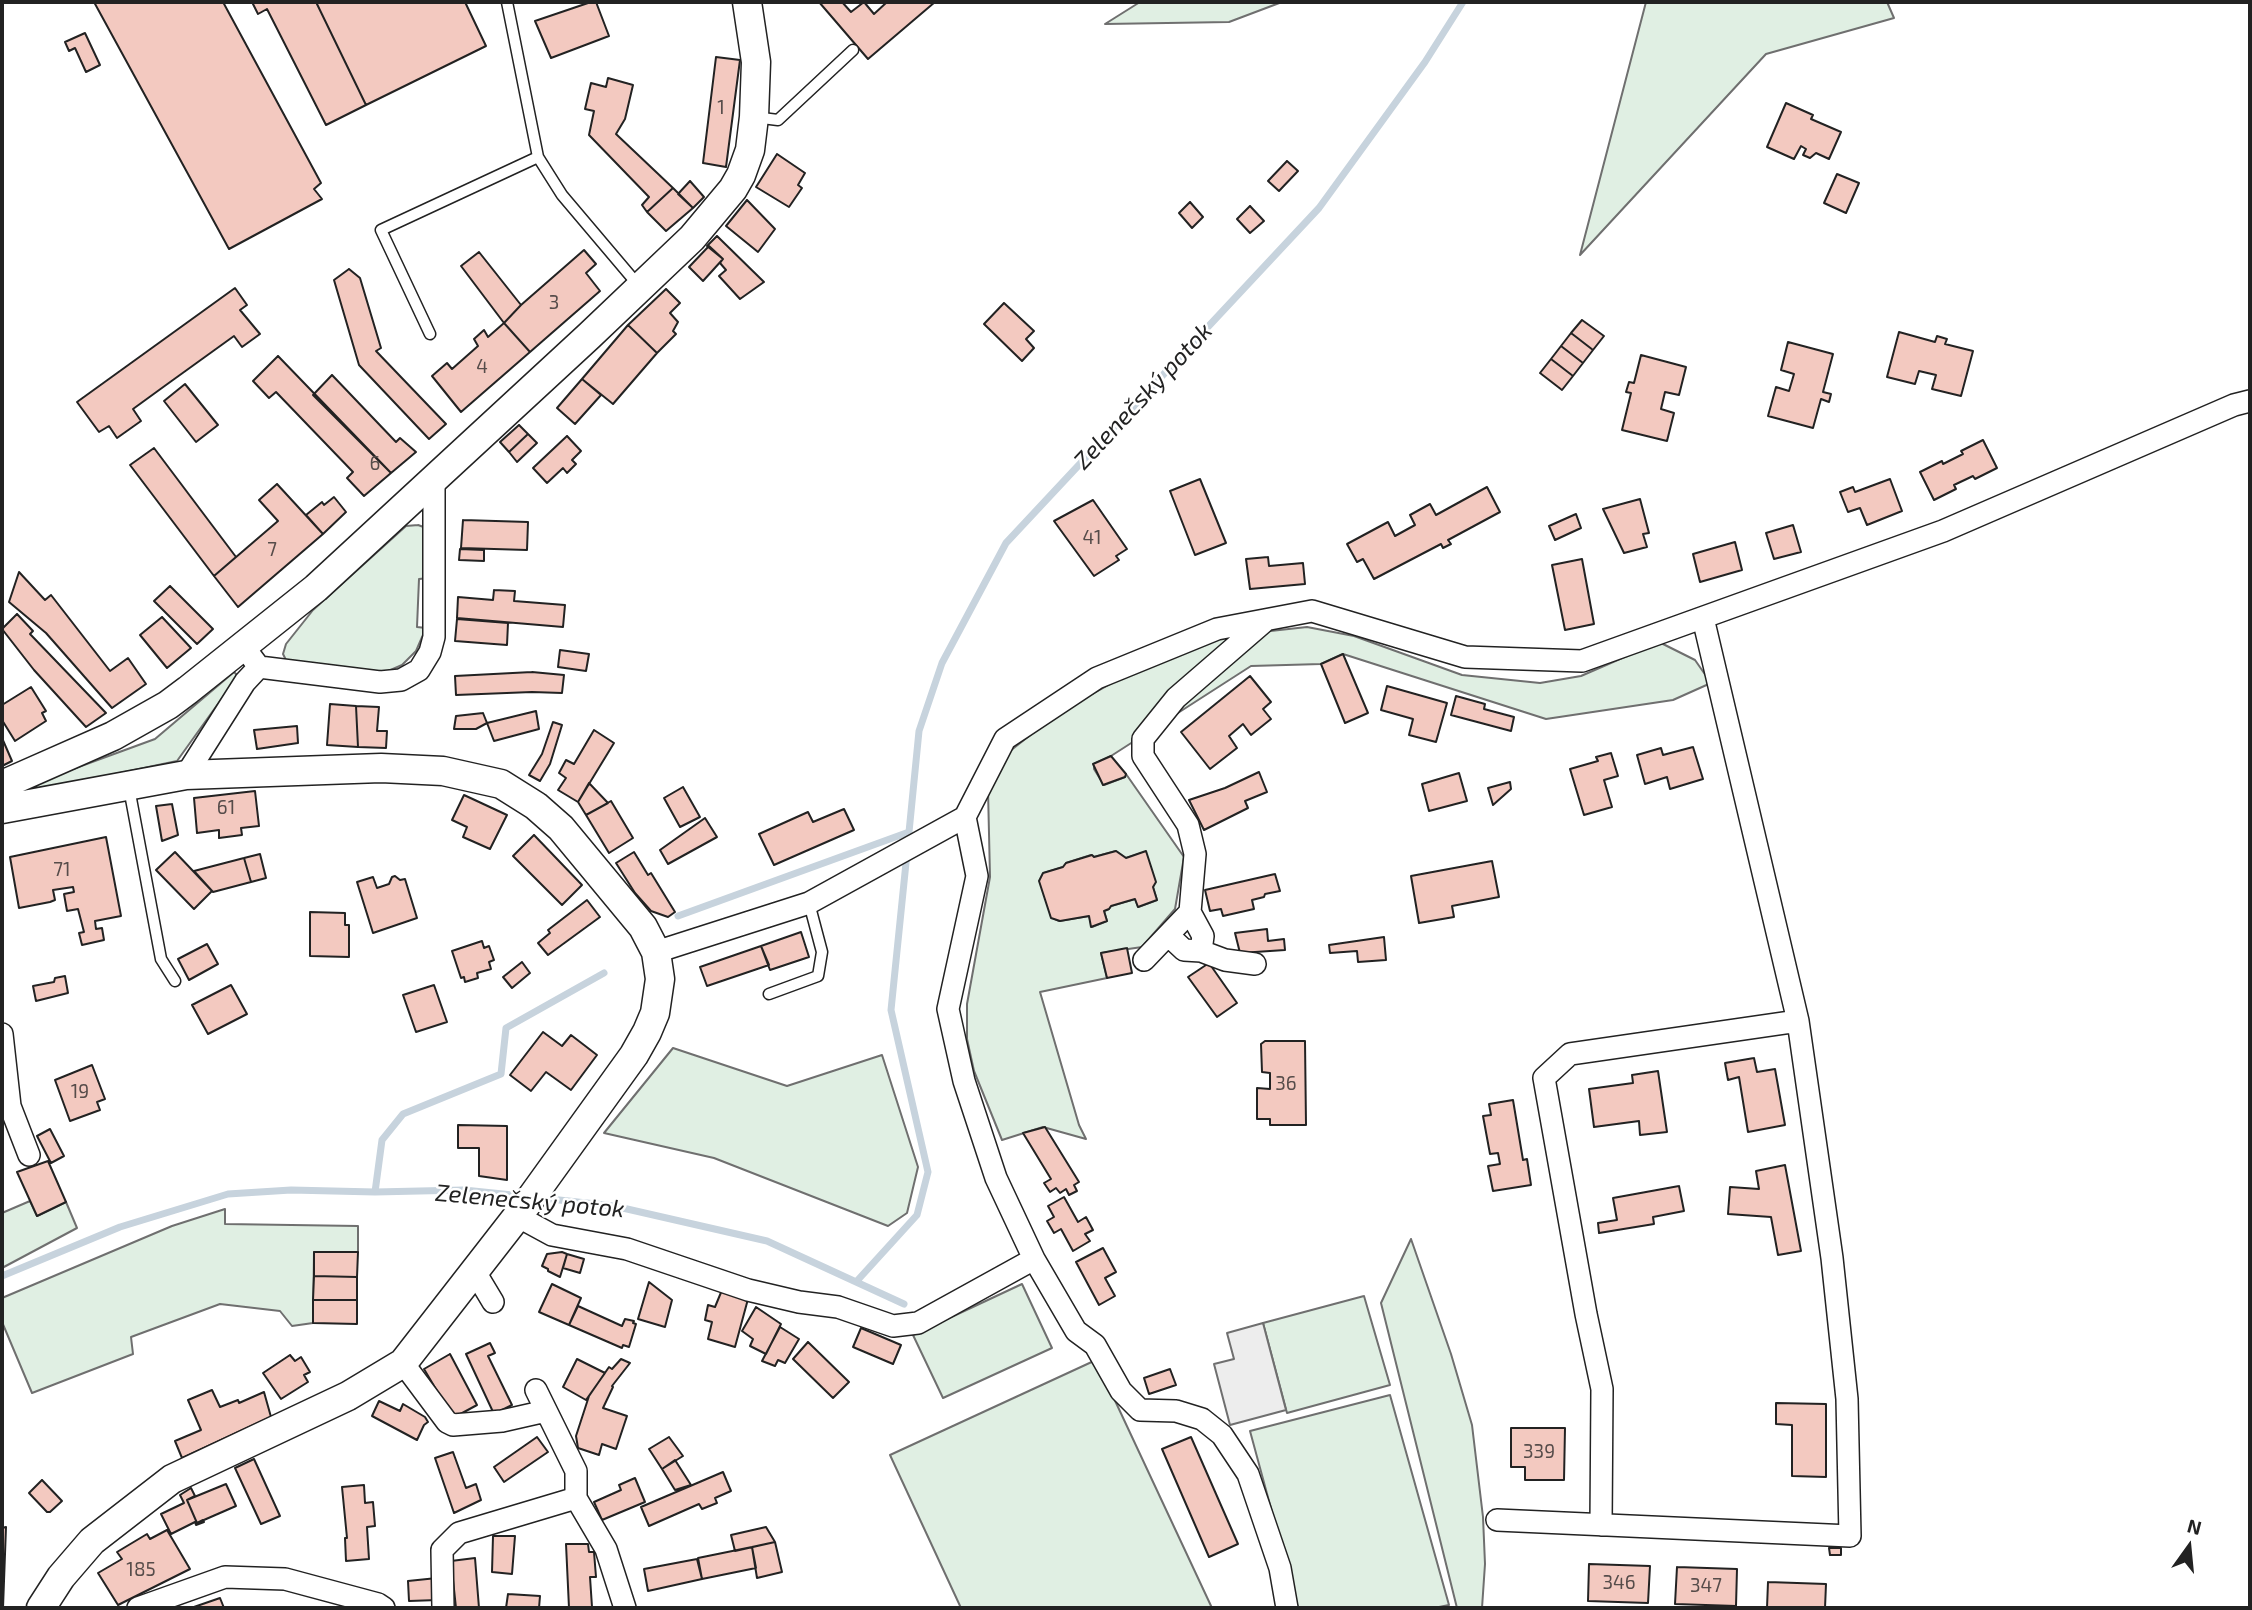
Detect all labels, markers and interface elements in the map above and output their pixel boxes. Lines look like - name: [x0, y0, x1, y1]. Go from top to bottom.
- house number: 1: [717, 97, 725, 119]
- house number: 3: [549, 292, 559, 314]
- water label: Zelenečský potok: [1068, 317, 1218, 475]
- house number: 4: [476, 356, 488, 378]
- house number: 6: [370, 453, 380, 475]
- house number: 41: [1082, 527, 1102, 549]
- house number: 7: [267, 539, 277, 561]
- house number: 61: [217, 797, 235, 819]
- house number: 71: [53, 859, 71, 881]
- house number: 36: [1275, 1073, 1297, 1095]
- house number: 19: [71, 1081, 89, 1103]
- water label: Zelenečský potok: [434, 1178, 626, 1224]
- house number: 339: [1523, 1441, 1555, 1463]
- north arrow: [2154, 1512, 2224, 1582]
- text: N: [2185, 1513, 2204, 1539]
- house number: 185: [126, 1559, 156, 1581]
- house number: 346: [1602, 1572, 1636, 1594]
- house number: 347: [1690, 1575, 1722, 1597]

